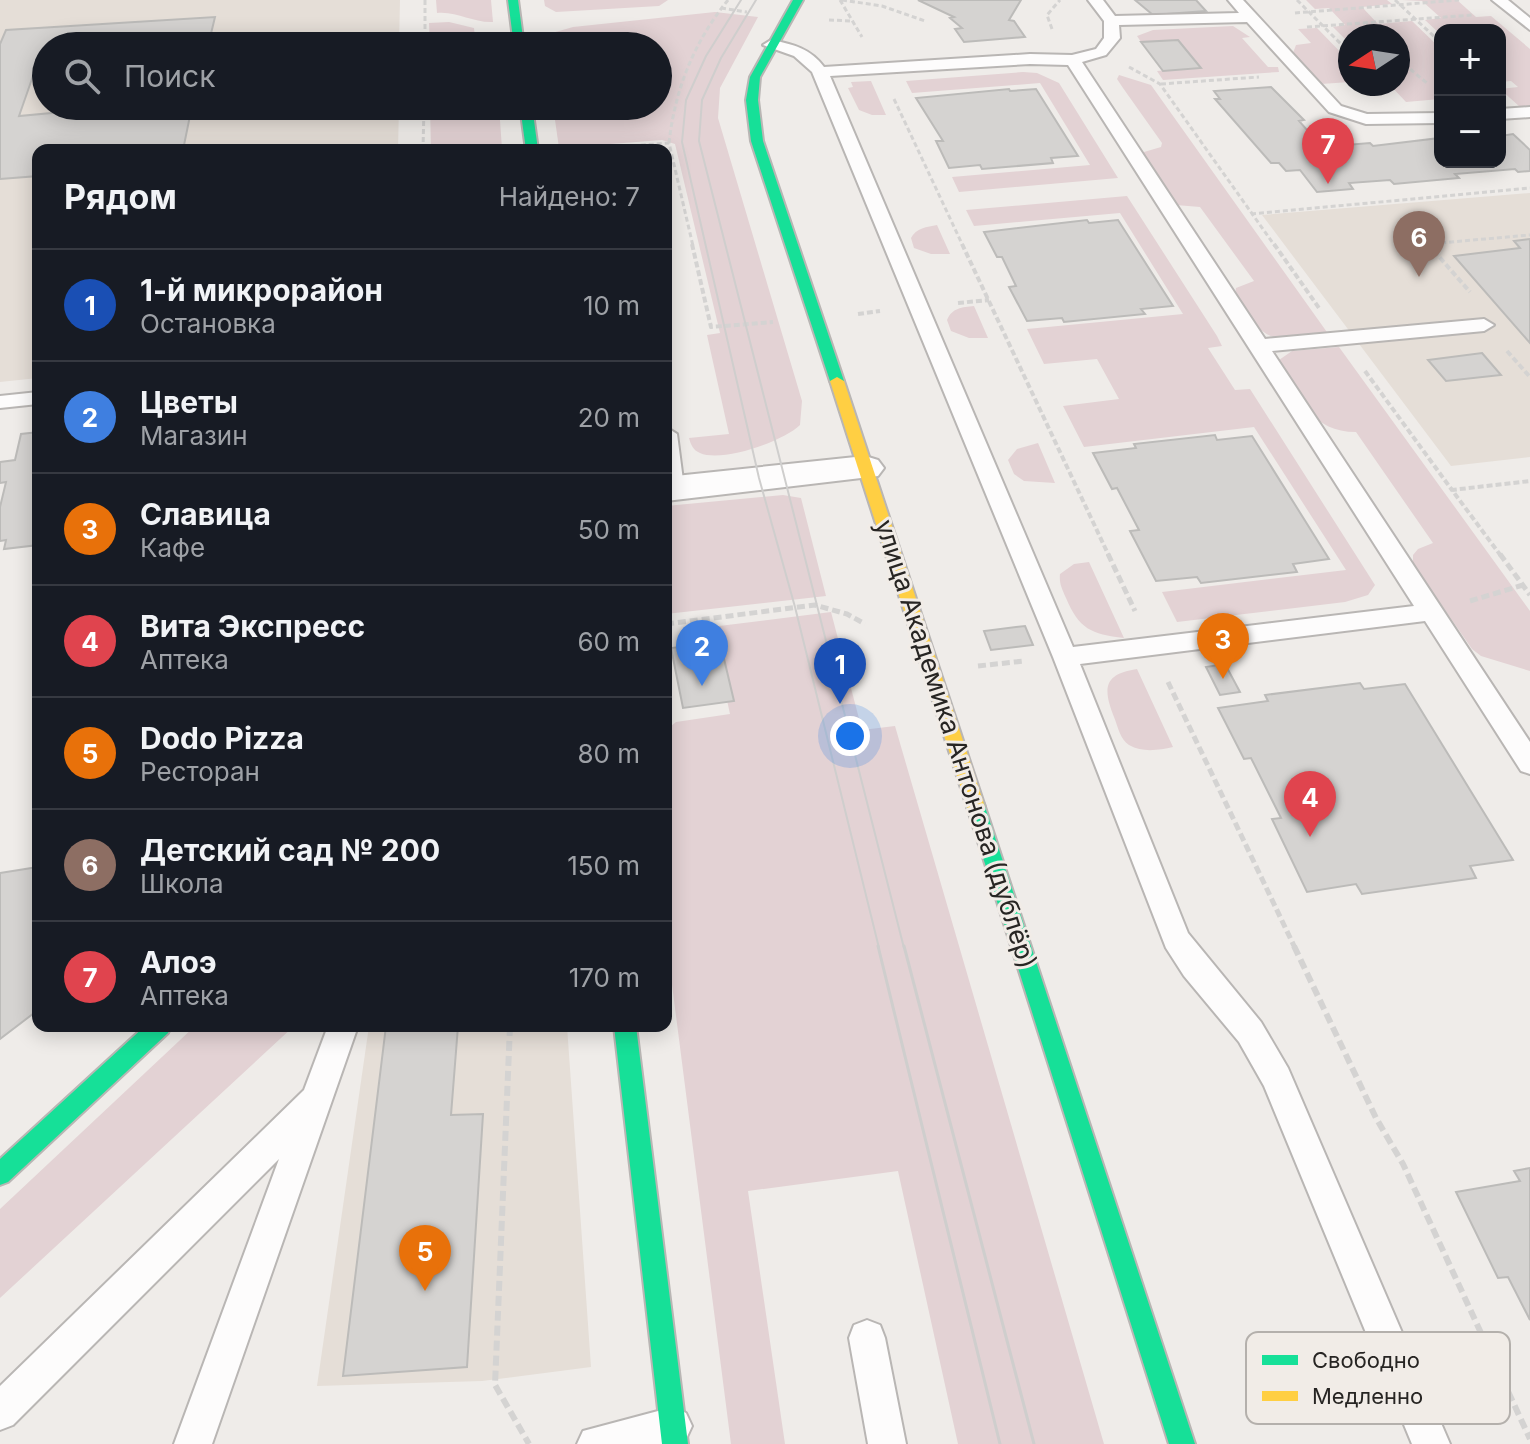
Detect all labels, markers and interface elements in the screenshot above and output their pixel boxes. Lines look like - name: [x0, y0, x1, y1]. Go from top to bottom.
- north arrow: [1338, 24, 1410, 96]
- map controls: [1434, 24, 1506, 168]
- button: +: [1434, 24, 1506, 96]
- search box: [32, 32, 672, 120]
- icon: search: [60, 54, 104, 98]
- text: Поиск: [124, 58, 215, 94]
- button: −: [1434, 96, 1506, 168]
- pin: 7: [1302, 118, 1354, 184]
- text: Рядом: [64, 176, 177, 217]
- text: Найдено: 7: [499, 181, 640, 212]
- pin: 6: [1393, 211, 1445, 277]
- text: 1-й микрорайон: [140, 272, 383, 308]
- text: 1: [84, 290, 96, 321]
- text: 10 m: [583, 290, 640, 321]
- text: Остановка: [140, 308, 276, 339]
- text: Цветы: [140, 384, 238, 420]
- text: 2: [82, 402, 98, 433]
- text: 20 m: [578, 402, 640, 433]
- text: Магазин: [140, 420, 248, 451]
- text: Славица: [140, 496, 271, 532]
- text: 3: [82, 514, 98, 545]
- text: 50 m: [578, 514, 640, 545]
- street label: улица Академика Антонова (дублёр): [869, 516, 1044, 972]
- text: Кафе: [140, 532, 205, 563]
- text: Вита Экспресс: [140, 608, 365, 644]
- pin: 3: [1197, 613, 1249, 679]
- pin: 2: [676, 620, 728, 686]
- text: 4: [81, 626, 99, 657]
- text: 60 m: [577, 626, 640, 657]
- pin: 1: [814, 638, 866, 704]
- text: Аптека: [140, 644, 229, 675]
- your location: [830, 716, 870, 756]
- text: Dodo Pizza: [140, 720, 304, 756]
- text: 5: [82, 738, 98, 769]
- text: 80 m: [577, 738, 640, 769]
- text: Ресторан: [140, 756, 260, 787]
- pin: 4: [1284, 771, 1336, 837]
- text: Детский сад № 200: [140, 832, 440, 868]
- text: 6: [82, 850, 98, 881]
- text: 150 m: [567, 850, 640, 881]
- text: Школа: [140, 868, 224, 899]
- text: Алоэ: [140, 944, 217, 980]
- text: 7: [82, 962, 98, 993]
- text: 170 m: [569, 962, 640, 993]
- text: Аптека: [140, 980, 229, 1011]
- pin: 5: [399, 1225, 451, 1291]
- legend: [1246, 1332, 1510, 1424]
- text: Свободно: [1312, 1347, 1420, 1373]
- text: Медленно: [1312, 1383, 1423, 1409]

